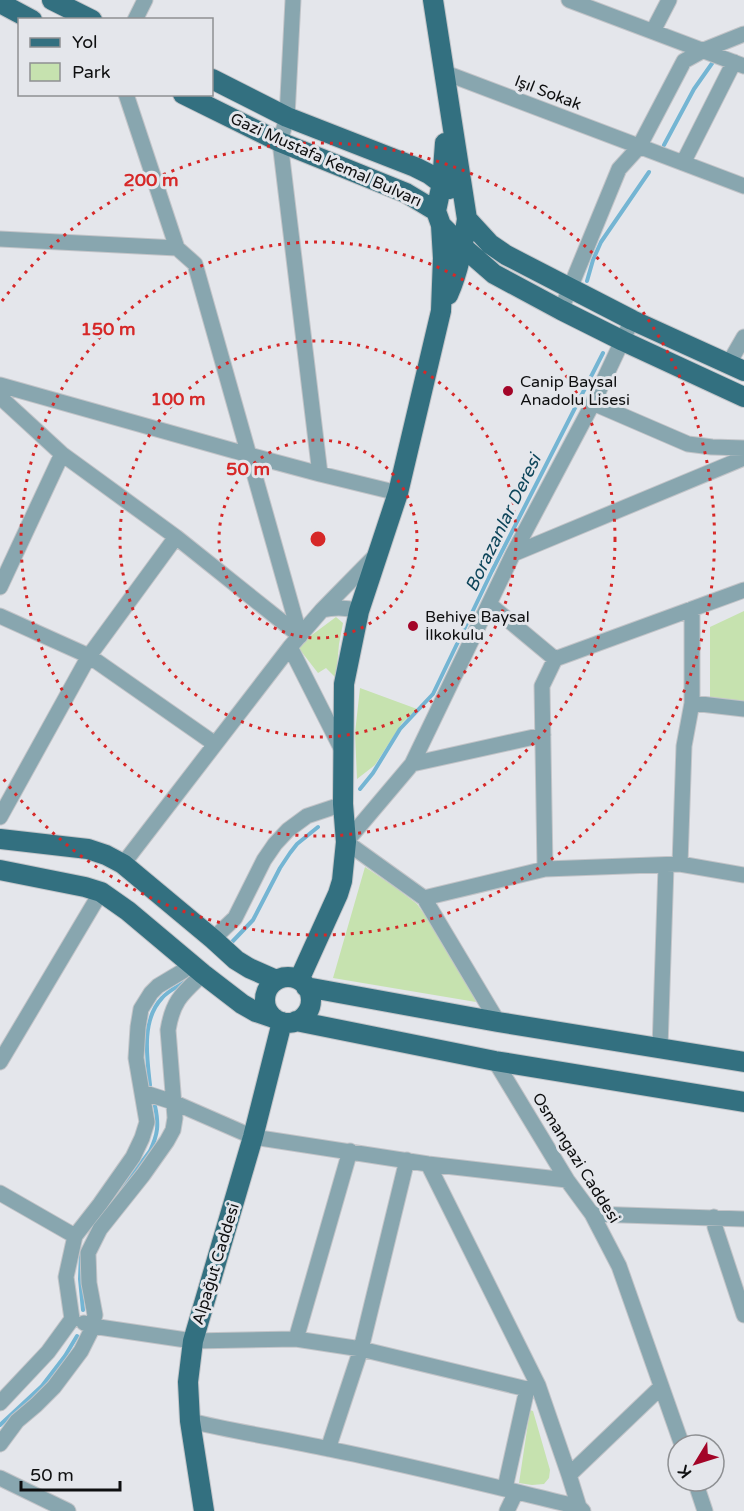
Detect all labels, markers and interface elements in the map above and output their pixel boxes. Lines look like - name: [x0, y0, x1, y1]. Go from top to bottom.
- legend: [18, 18, 213, 96]
- text: Yol: [72, 31, 98, 53]
- text: Park: [72, 61, 111, 83]
- street label: Işıl Sokak: [512, 71, 585, 115]
- street label: Gazi Mustafa Kemal Bulvarı: [227, 109, 425, 211]
- text: 200 m: [123, 169, 179, 191]
- text: 150 m: [80, 318, 136, 340]
- place label: Canip Baysal Anadolu Lisesi: [520, 372, 630, 410]
- marker: Canip Baysal Anadolu Lisesi: [501, 384, 515, 398]
- text: 100 m: [150, 388, 206, 410]
- water label: Borazanlar Deresi: [460, 449, 547, 595]
- text: 50 m: [226, 458, 270, 480]
- centre of rings: [308, 529, 328, 549]
- place label: Behiye Baysal İlkokulu: [425, 607, 530, 645]
- marker: Behiye Baysal İlkokulu: [406, 619, 420, 633]
- street label: Osmangazi Caddesi: [528, 1089, 624, 1227]
- street label: Alpağut Caddesi: [188, 1201, 244, 1327]
- north arrow: [666, 1433, 726, 1493]
- scale bar: [21, 1454, 120, 1492]
- text: K: [674, 1461, 696, 1482]
- text: 50 m: [30, 1464, 74, 1486]

